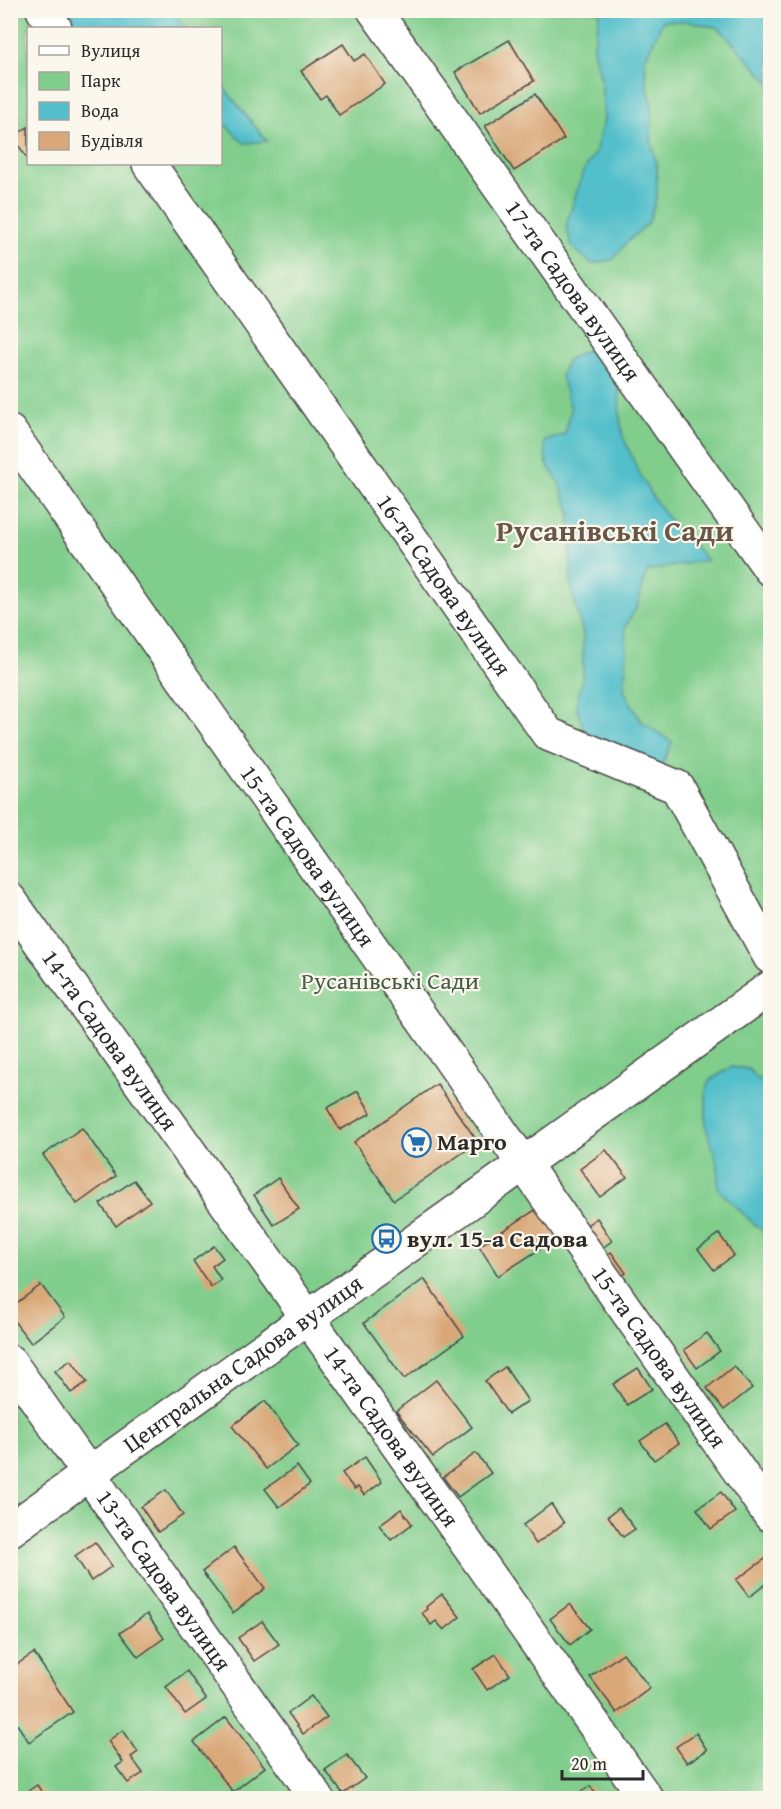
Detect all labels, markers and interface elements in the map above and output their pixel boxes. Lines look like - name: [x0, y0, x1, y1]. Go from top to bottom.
- legend: [27, 27, 222, 165]
- text: Вулиця: [81, 37, 140, 64]
- text: Парк: [81, 67, 121, 94]
- text: Вода: [81, 97, 119, 124]
- text: Будівля: [81, 127, 143, 154]
- street label: 17-та Садова вулиця: [497, 192, 650, 388]
- street label: 16-та Садова вулиця: [368, 487, 520, 683]
- district label: Русанівські Сади: [496, 508, 734, 552]
- street label: 15-та Садова вулиця: [232, 758, 384, 954]
- street label: 14-та Садова вулиця: [34, 942, 187, 1138]
- park label: Русанівські Сади: [301, 963, 479, 998]
- place label: Марго: [437, 1124, 507, 1159]
- supermarket icon: Марго: [400, 1126, 432, 1158]
- place label: вул. 15-а Садова: [407, 1221, 588, 1256]
- bus stop icon: вул. 15-а Садова: [370, 1223, 402, 1255]
- street label: 15-та Садова вулиця: [583, 1259, 736, 1455]
- street label: Центральна Садова вулиця: [115, 1266, 370, 1461]
- street label: 14-та Садова вулиця: [315, 1338, 468, 1534]
- street label: 13-та Садова вулиця: [88, 1482, 240, 1678]
- scale bar: [562, 1743, 643, 1781]
- text: 20 m: [571, 1750, 607, 1777]

